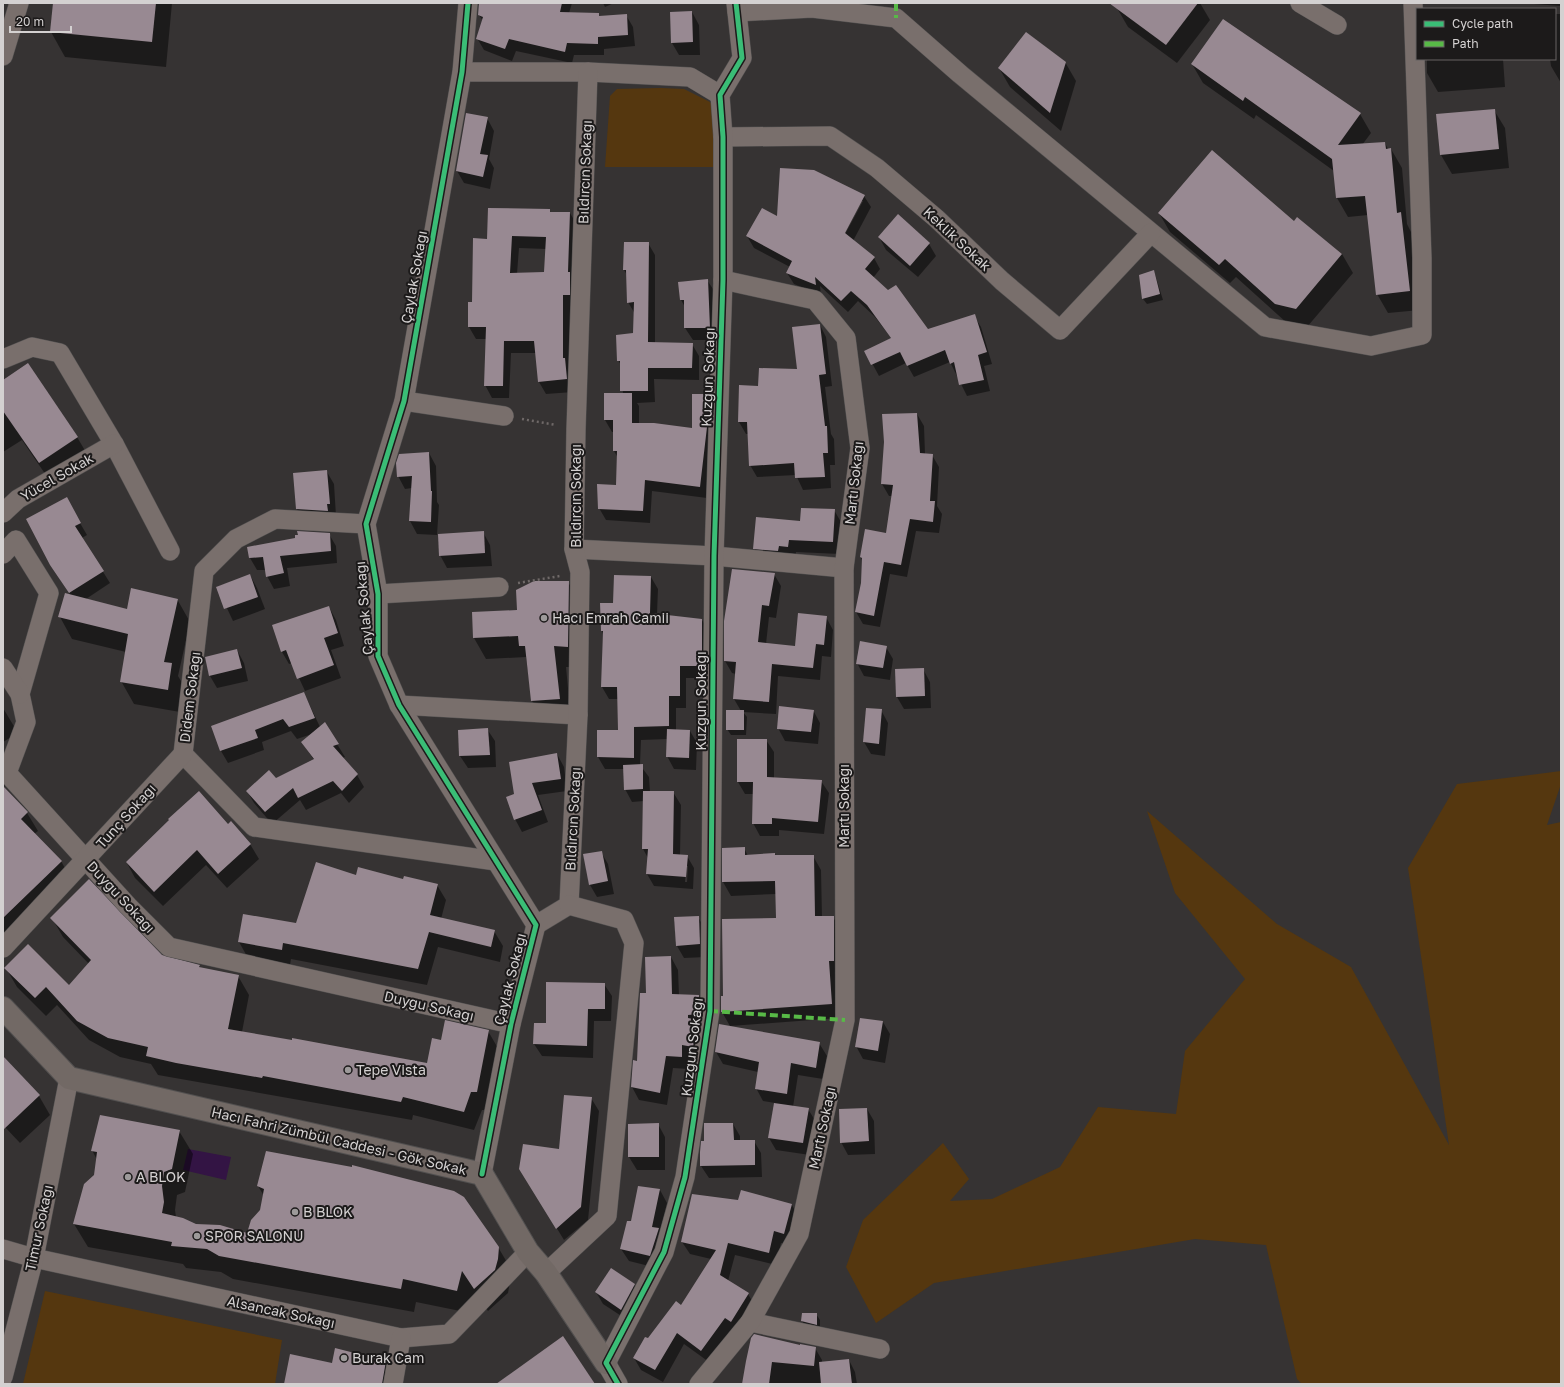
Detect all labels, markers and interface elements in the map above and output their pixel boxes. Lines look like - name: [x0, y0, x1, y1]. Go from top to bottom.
- scale bar: [10, 8, 71, 34]
- legend: [1416, 8, 1556, 60]
- text: 20 m: [16, 14, 44, 29]
- text: Cycle path: [1452, 16, 1513, 31]
- text: Path: [1452, 36, 1479, 51]
- street label: Bıldırcın Sokağı: [574, 120, 595, 224]
- street label: Keklik Sokak: [920, 203, 995, 274]
- street label: Çaylak Sokağı: [397, 229, 430, 325]
- street label: Kuzgun Sokağı: [697, 327, 718, 427]
- street label: Martı Sokağı: [841, 440, 866, 526]
- street label: Bıldırcın Sokağı: [567, 444, 584, 548]
- street label: Yücel Sokak: [17, 449, 96, 504]
- street label: Çaylak Sokağı: [351, 560, 376, 656]
- place label: Hacı Emrah Camii: [552, 609, 669, 626]
- marker: Hacı Emrah Camii: [539, 613, 549, 623]
- street label: Didem Sokağı: [175, 650, 204, 743]
- street label: Kuzgun Sokağı: [692, 651, 709, 751]
- street label: Martı Sokağı: [835, 764, 852, 848]
- street label: Bıldırcın Sokağı: [561, 767, 584, 871]
- street label: Tunç Sokağı: [92, 780, 159, 851]
- street label: Duygu Sokağı: [84, 857, 159, 936]
- street label: Çaylak Sokağı: [490, 931, 529, 1027]
- street label: Duygu Sokağı: [382, 987, 476, 1024]
- street label: Kuzgun Sokağı: [677, 996, 706, 1097]
- place label: Tepe Vista: [356, 1061, 426, 1078]
- marker: Tepe Vista: [343, 1065, 353, 1075]
- street label: Martı Sokağı: [804, 1085, 839, 1171]
- street label: Hacı Fahri Zümbül Caddesi - Gök Sokak: [210, 1103, 469, 1178]
- place label: A BLOK: [136, 1168, 186, 1185]
- marker: A BLOK: [123, 1172, 133, 1182]
- street label: Timur Sokağı: [21, 1183, 56, 1273]
- place label: B BLOK: [303, 1203, 353, 1220]
- marker: B BLOK: [290, 1207, 300, 1217]
- place label: SPOR SALONU: [205, 1227, 303, 1244]
- marker: SPOR SALONU: [192, 1231, 202, 1241]
- street label: Alsancak Sokağı: [226, 1292, 337, 1331]
- place label: Burak Cam: [352, 1349, 424, 1366]
- marker: Burak Cam: [339, 1353, 349, 1363]

